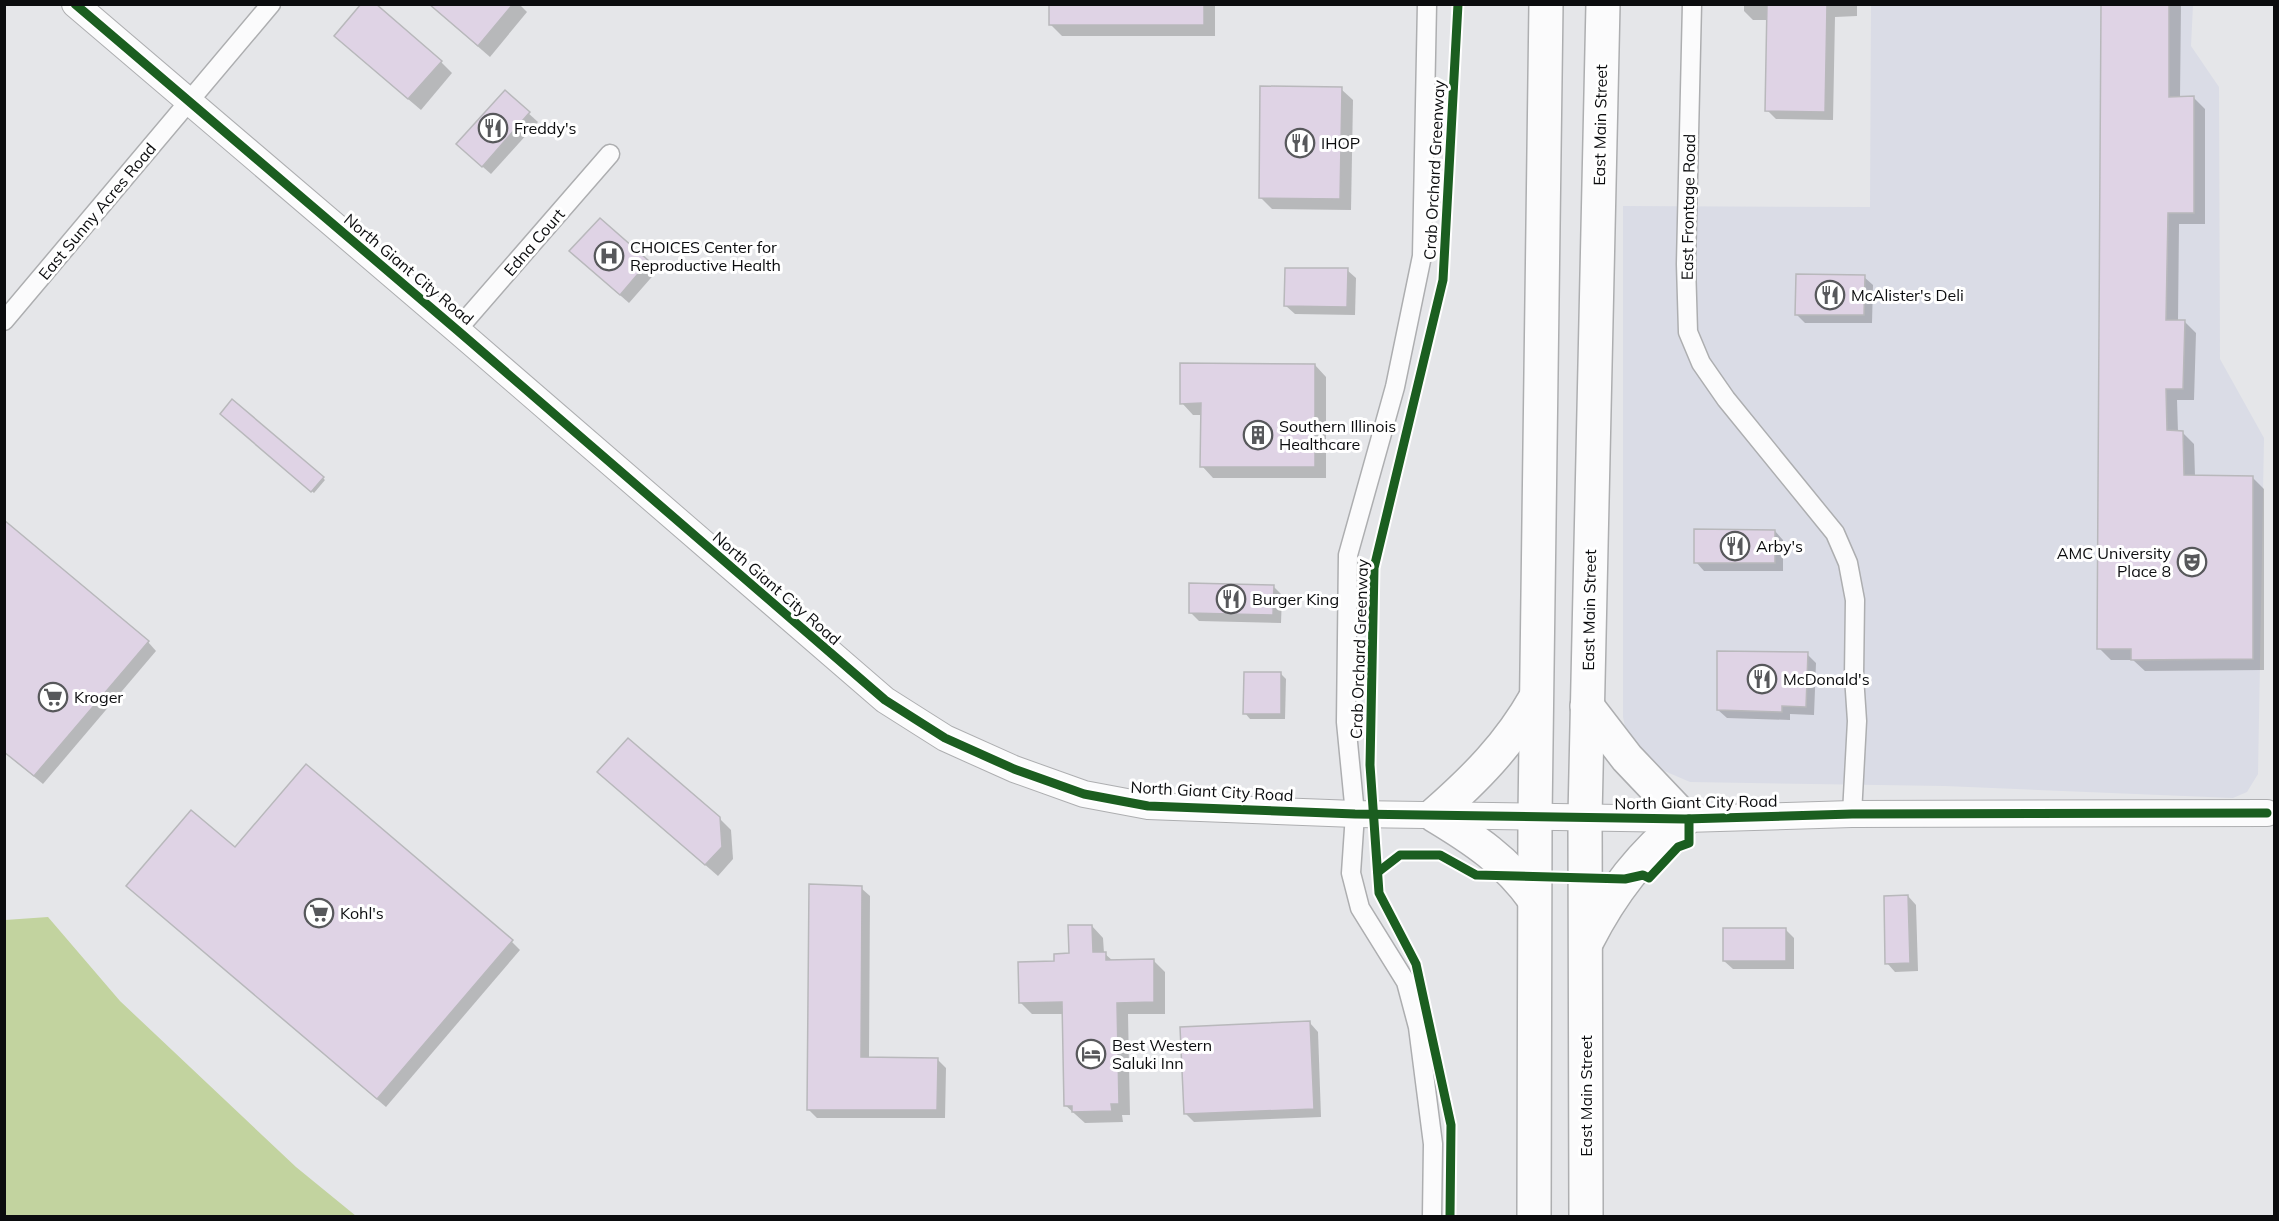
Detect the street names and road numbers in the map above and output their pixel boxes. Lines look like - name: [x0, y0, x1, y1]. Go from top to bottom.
- street label: East Main Street: [1589, 64, 1611, 186]
- street label: Crab Orchard Greenway: [1419, 79, 1449, 261]
- street label: East Frontage Road: [1677, 134, 1699, 280]
- street label: East Sunny Acres Road: [34, 139, 160, 283]
- street label: Edna Court: [499, 204, 569, 280]
- street label: North Giant City Road: [340, 209, 478, 329]
- street label: North Giant City Road: [709, 527, 845, 649]
- street label: East Main Street: [1578, 549, 1600, 671]
- street label: Crab Orchard Greenway: [1346, 558, 1372, 739]
- street label: North Giant City Road: [1130, 777, 1294, 805]
- street label: North Giant City Road: [1614, 791, 1778, 813]
- street label: East Main Street: [1576, 1035, 1596, 1157]

